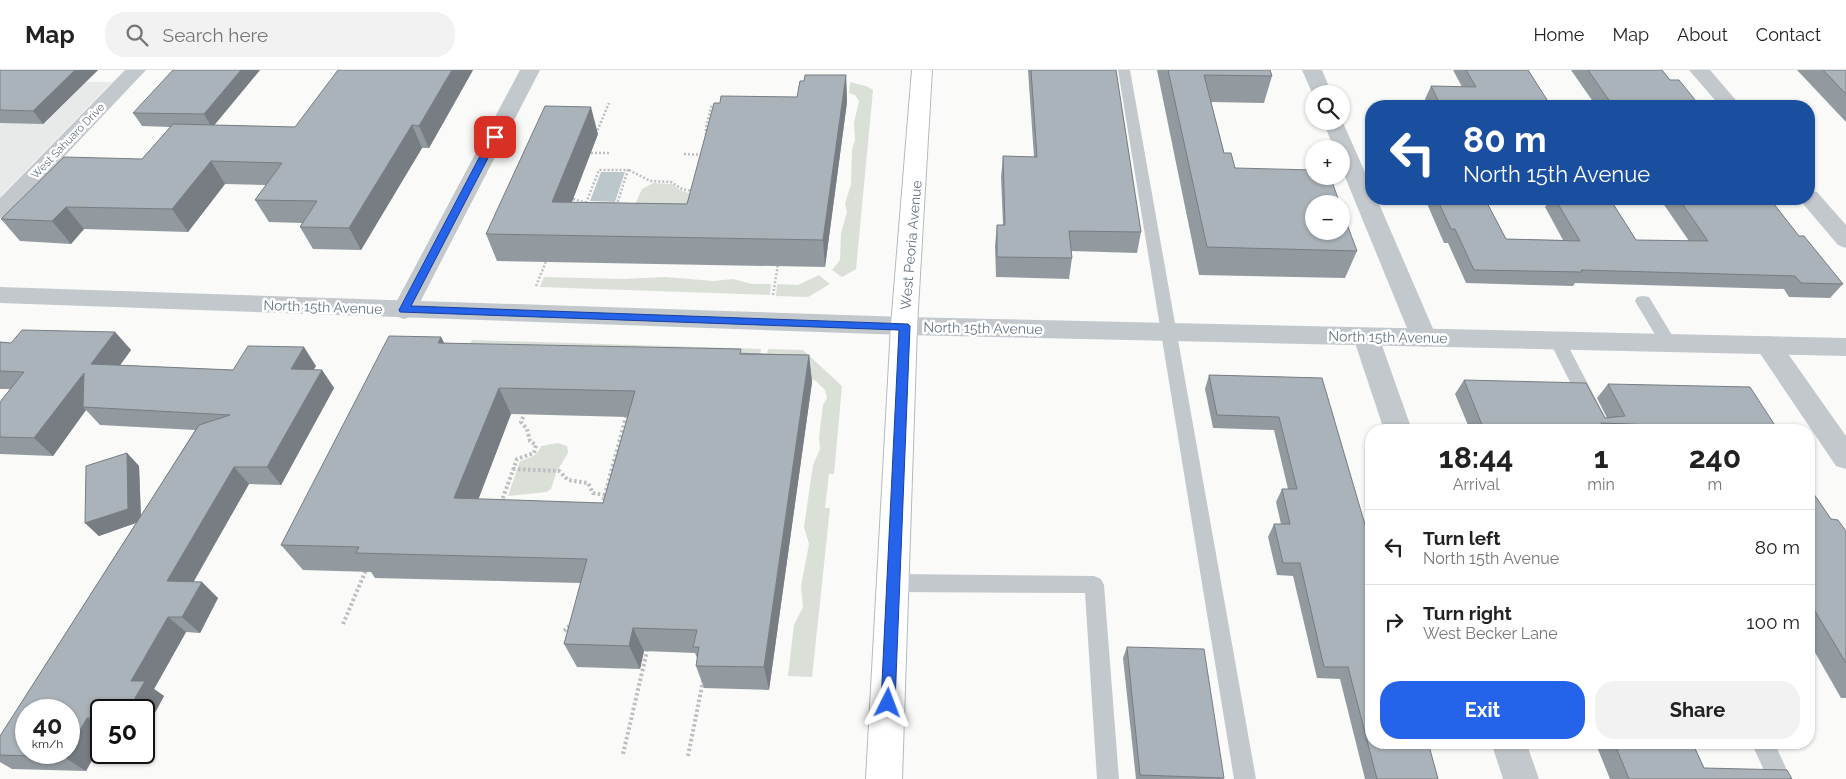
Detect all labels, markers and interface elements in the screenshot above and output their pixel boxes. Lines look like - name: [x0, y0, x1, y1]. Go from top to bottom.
- search box: [105, 12, 455, 57]
- text: Map: [25, 20, 75, 49]
- icon: search: [123, 21, 151, 49]
- text: Search here: [163, 24, 268, 46]
- text: Home: [1533, 24, 1584, 45]
- text: Map: [1612, 24, 1649, 45]
- text: About: [1677, 24, 1728, 45]
- text: Contact: [1756, 24, 1821, 45]
- map controls: [1305, 85, 1350, 240]
- button: search: [1305, 85, 1350, 130]
- street label: West Sahuaro Drive: [29, 100, 108, 181]
- pin: [474, 116, 516, 158]
- text: 80 m: [1463, 119, 1547, 160]
- icon: left: [1380, 120, 1445, 185]
- icon: arrive: [481, 123, 509, 151]
- button: +: [1305, 140, 1350, 185]
- text: North 15th Avenue: [1463, 161, 1650, 187]
- street label: West Peoria Avenue: [897, 180, 925, 310]
- button: −: [1305, 195, 1350, 240]
- street label: North 15th Avenue: [263, 297, 383, 317]
- street label: North 15th Avenue: [923, 319, 1043, 337]
- street label: North 15th Avenue: [1328, 328, 1448, 346]
- text: 18:44: [1439, 440, 1513, 475]
- text: 1: [1594, 440, 1608, 475]
- text: 240: [1689, 440, 1741, 475]
- text: Arrival: [1453, 475, 1500, 494]
- text: min: [1587, 475, 1615, 494]
- text: m: [1708, 475, 1722, 494]
- text: Turn left: [1423, 527, 1500, 549]
- icon: left: [1380, 533, 1408, 561]
- text: 80 m: [1755, 536, 1800, 558]
- text: North 15th Avenue: [1423, 549, 1559, 568]
- text: Turn right: [1423, 602, 1512, 624]
- icon: right: [1380, 608, 1408, 636]
- text: 100 m: [1746, 611, 1800, 633]
- text: West Becker Lane: [1423, 624, 1558, 643]
- position arrow: [861, 676, 913, 728]
- button: Exit: [1380, 681, 1585, 739]
- button: Share: [1595, 681, 1800, 739]
- speed limit sign: 50: [90, 699, 155, 764]
- text: 40: [33, 710, 62, 740]
- text: km/h: [32, 737, 63, 751]

